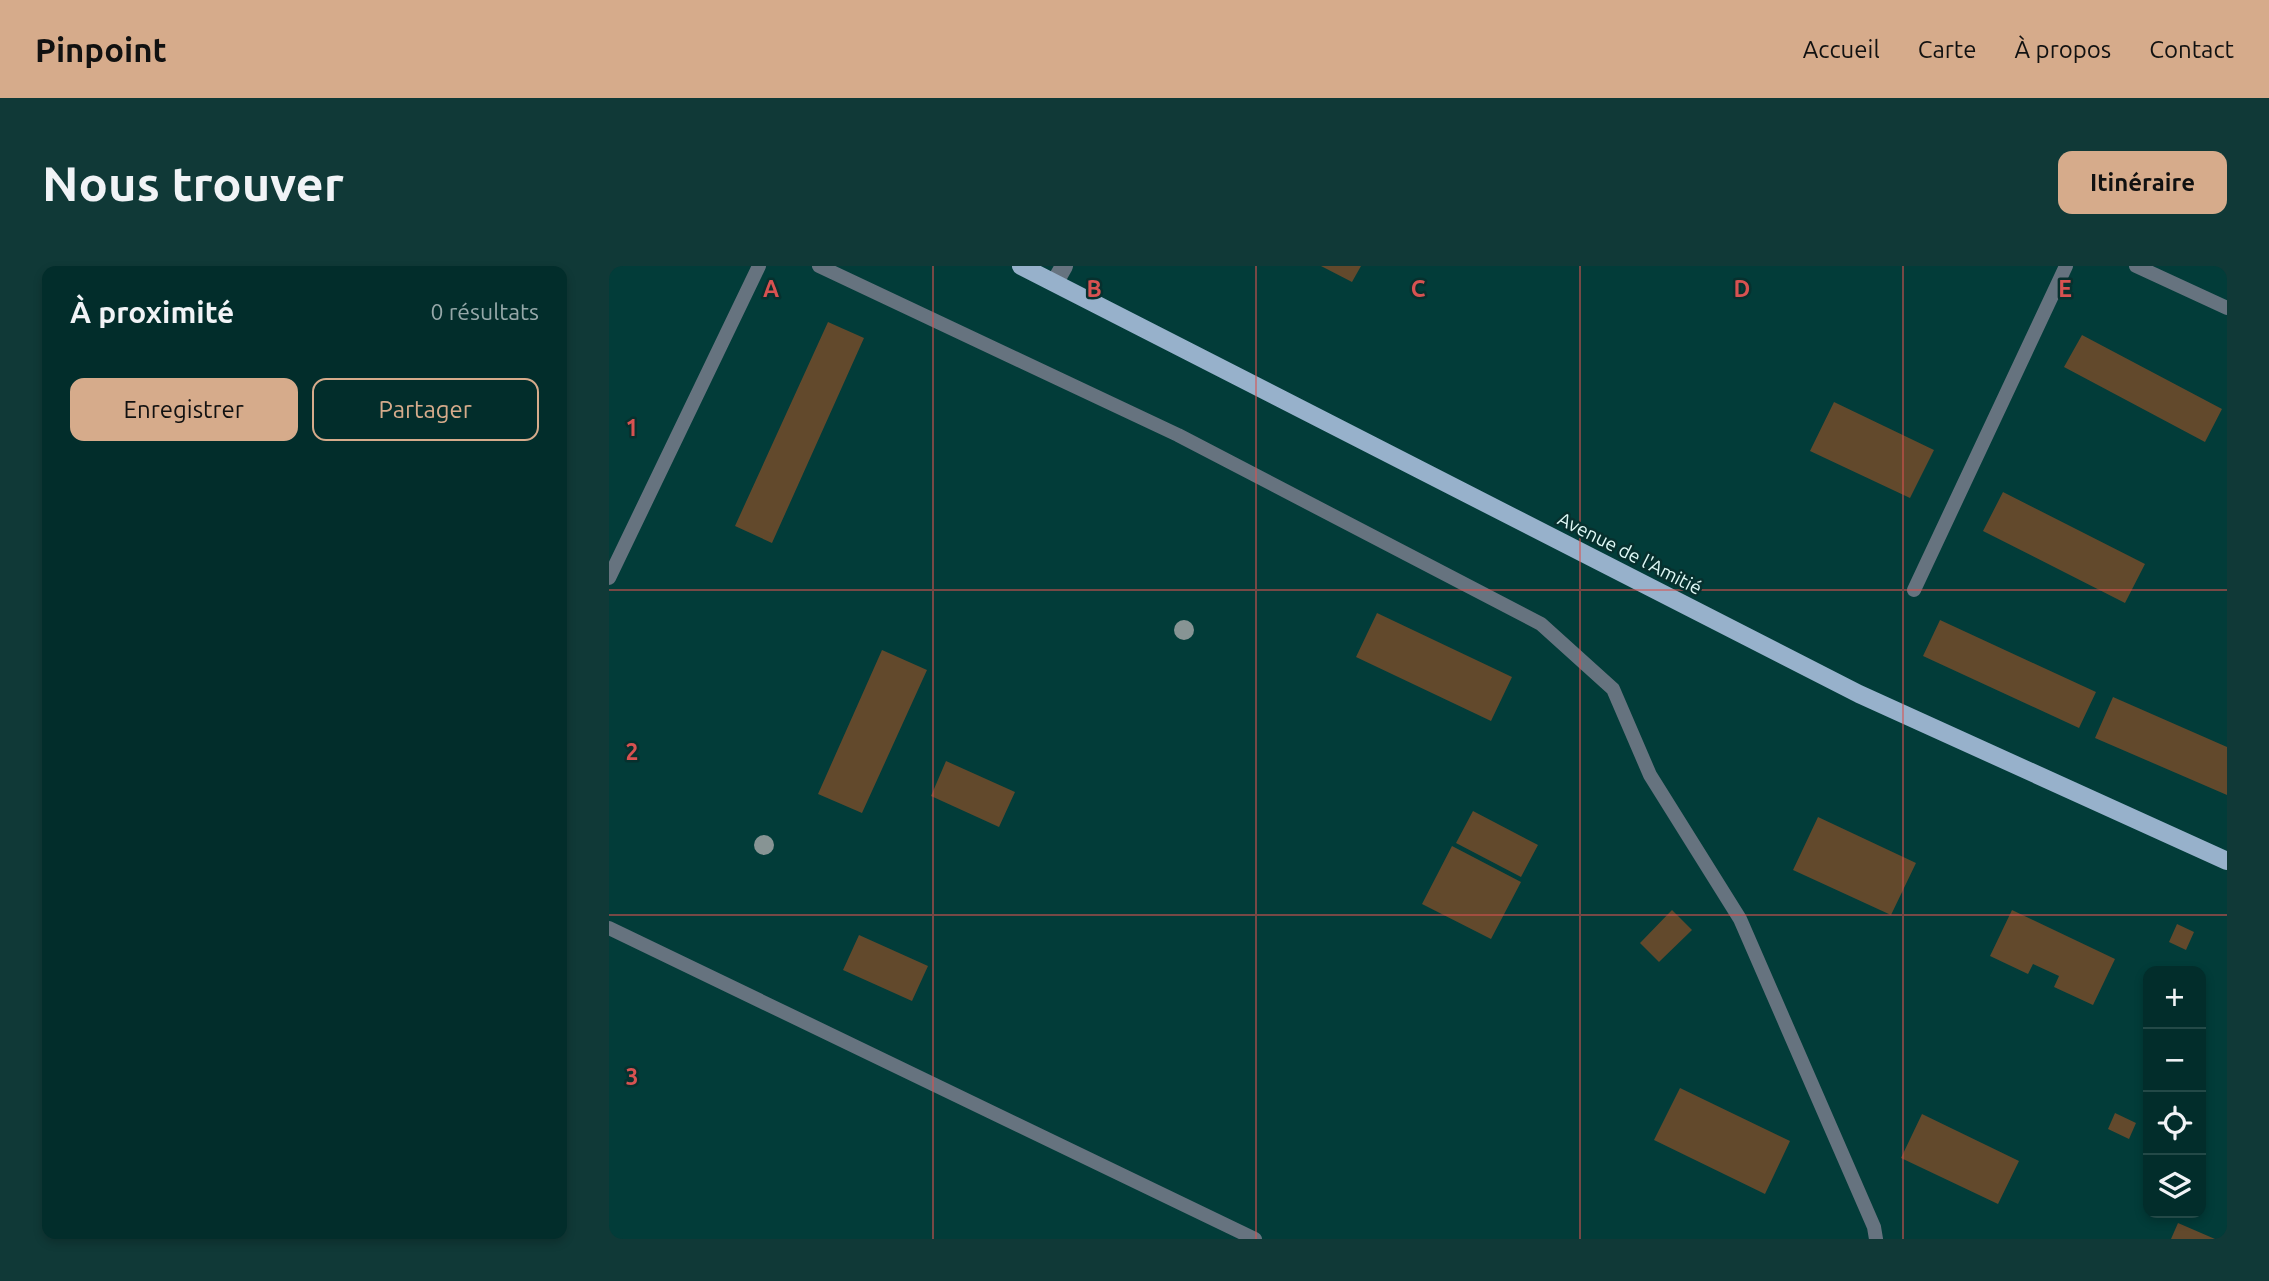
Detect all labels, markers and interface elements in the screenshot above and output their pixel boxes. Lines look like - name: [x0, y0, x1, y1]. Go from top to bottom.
- text: Pinpoint: [35, 31, 167, 68]
- text: Accueil: [1803, 36, 1880, 63]
- text: Carte: [1918, 36, 1977, 63]
- text: À propos: [2015, 36, 2111, 63]
- text: Contact: [2149, 36, 2234, 63]
- button: Itinéraire: [2058, 151, 2227, 214]
- text: Nous trouver: [42, 155, 344, 210]
- text: A: [763, 276, 779, 301]
- text: B: [1086, 276, 1102, 301]
- text: C: [1411, 276, 1426, 301]
- text: D: [1734, 276, 1750, 301]
- text: E: [2058, 276, 2072, 301]
- text: À proximité: [70, 295, 234, 329]
- text: 0 résultats: [430, 299, 539, 324]
- button: Enregistrer: [70, 378, 298, 441]
- button: Partager: [312, 378, 539, 441]
- text: 1: [626, 415, 638, 440]
- street label: Avenue de l'Amitié: [1554, 507, 1706, 599]
- text: 2: [626, 739, 638, 764]
- map controls: [2143, 966, 2206, 1218]
- button: +: [2143, 966, 2206, 1029]
- button: −: [2143, 1029, 2206, 1092]
- text: 3: [626, 1064, 638, 1089]
- button: locate: [2143, 1092, 2206, 1155]
- button: layers: [2143, 1155, 2206, 1218]

